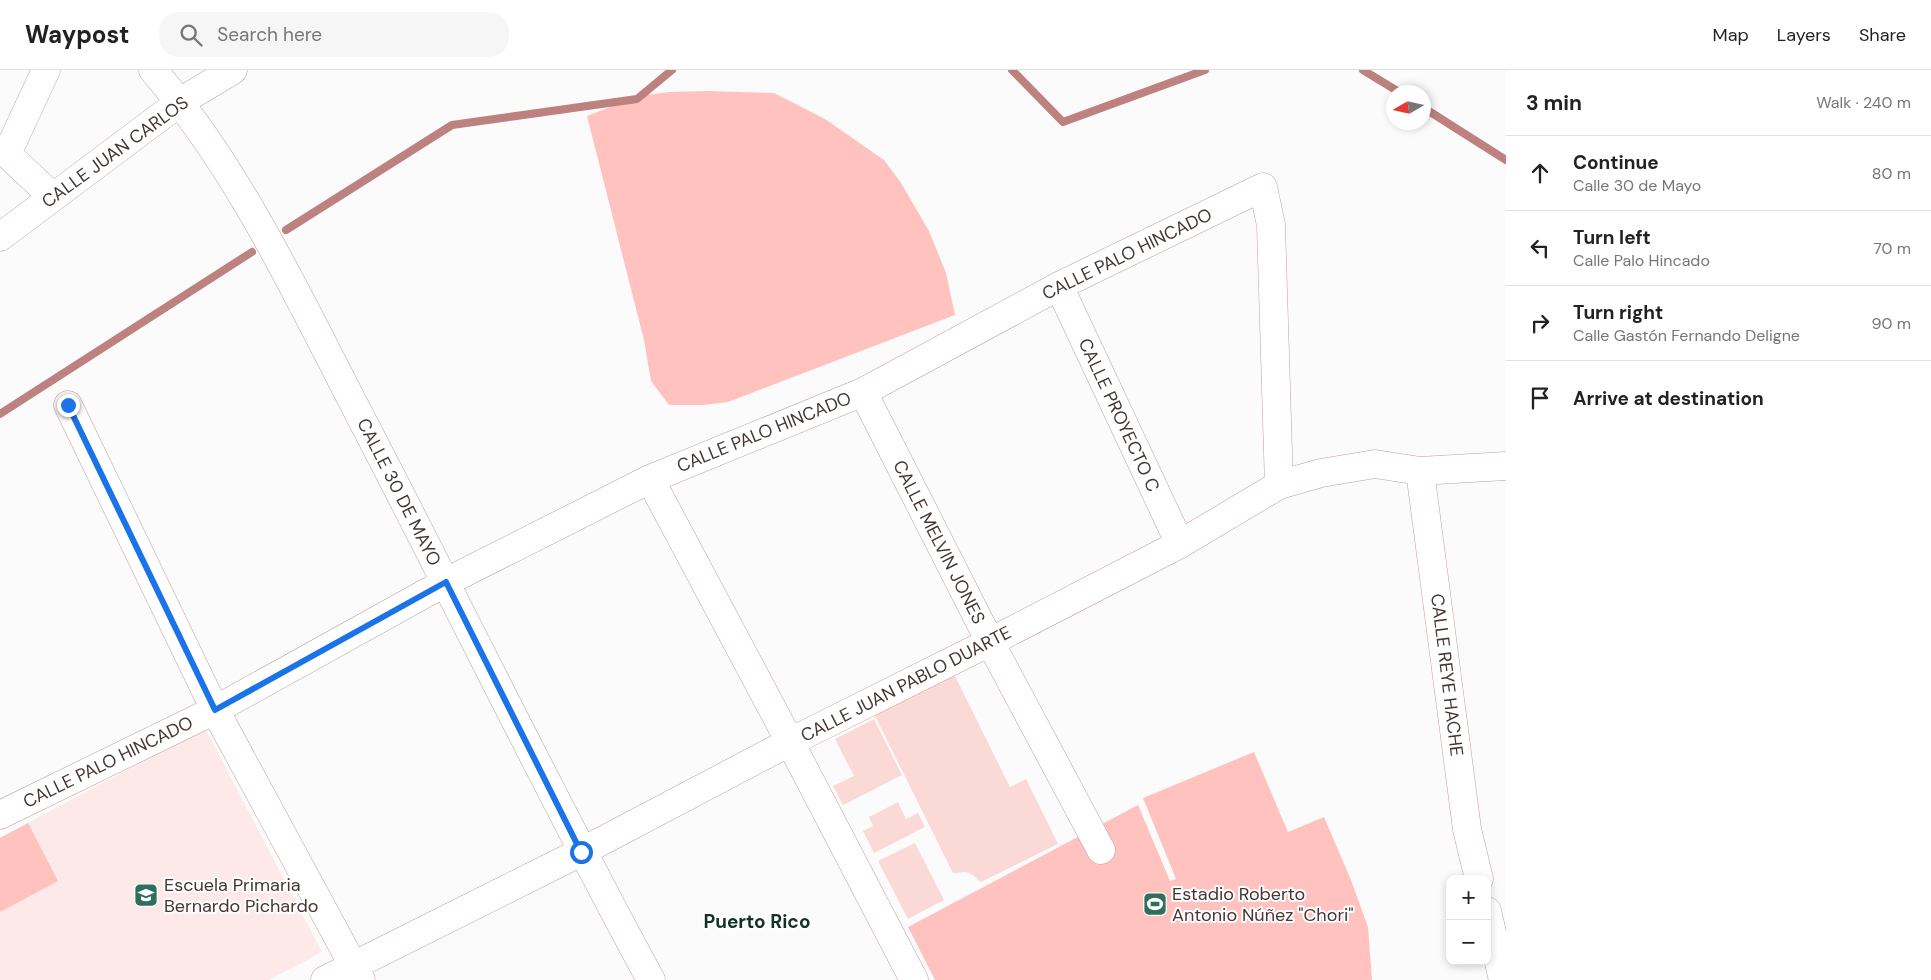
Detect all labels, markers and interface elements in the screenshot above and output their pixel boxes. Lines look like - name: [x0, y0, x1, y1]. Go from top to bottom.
- search box: [159, 12, 509, 57]
- text: Waypost: [25, 19, 129, 50]
- icon: search: [177, 21, 205, 49]
- text: Search here: [217, 22, 322, 47]
- text: Map: [1713, 23, 1749, 47]
- text: Layers: [1777, 23, 1831, 47]
- text: Share: [1859, 23, 1906, 47]
- north arrow: [1386, 85, 1431, 130]
- text: 3 min: [1526, 89, 1582, 117]
- street label: CALLE JUAN CARLOS: [37, 91, 193, 213]
- text: Walk · 240 m: [1816, 92, 1911, 113]
- text: Continue: [1573, 150, 1659, 175]
- icon: ahead: [1526, 159, 1554, 187]
- text: 80 m: [1872, 163, 1911, 184]
- text: Calle 30 de Mayo: [1573, 175, 1701, 196]
- street label: CALLE PALO HINCADO: [1038, 202, 1216, 306]
- text: Turn left: [1573, 225, 1651, 250]
- icon: left: [1526, 234, 1554, 262]
- text: 70 m: [1873, 238, 1911, 259]
- text: Calle Palo Hincado: [1573, 250, 1710, 271]
- text: Turn right: [1573, 300, 1663, 325]
- icon: right: [1526, 309, 1554, 337]
- text: 90 m: [1871, 313, 1911, 334]
- text: Calle Gastón Fernando Deligne: [1573, 325, 1800, 346]
- street label: CALLE PROYECTO C: [1073, 334, 1165, 496]
- icon: arrive: [1526, 384, 1554, 412]
- street label: CALLE PALO HINCADO: [673, 386, 855, 478]
- text: Arrive at destination: [1573, 386, 1764, 411]
- route end: [57, 394, 80, 417]
- street label: CALLE 30 DE MAYO: [351, 414, 447, 570]
- street label: CALLE MELVIN JONES: [887, 456, 991, 628]
- street label: CALLE REYE HACHE: [1425, 592, 1469, 758]
- street label: CALLE JUAN PABLO DUARTE: [797, 620, 1015, 748]
- street label: CALLE PALO HINCADO: [19, 710, 197, 814]
- route start: [570, 841, 593, 864]
- place label: Escuela Primaria Bernardo Pichardo: [164, 873, 318, 918]
- map controls: [1446, 875, 1491, 965]
- button: +: [1446, 875, 1491, 920]
- school or university icon: Escuela Primaria Bernardo Pichardo: [133, 882, 159, 908]
- place label: Estadio Roberto Antonio Núñez "Chori": [1172, 882, 1354, 927]
- sports icon: Estadio Roberto Antonio Núñez "Chori": [1142, 891, 1168, 917]
- district label: Puerto Rico: [704, 909, 810, 934]
- button: −: [1446, 920, 1491, 965]

